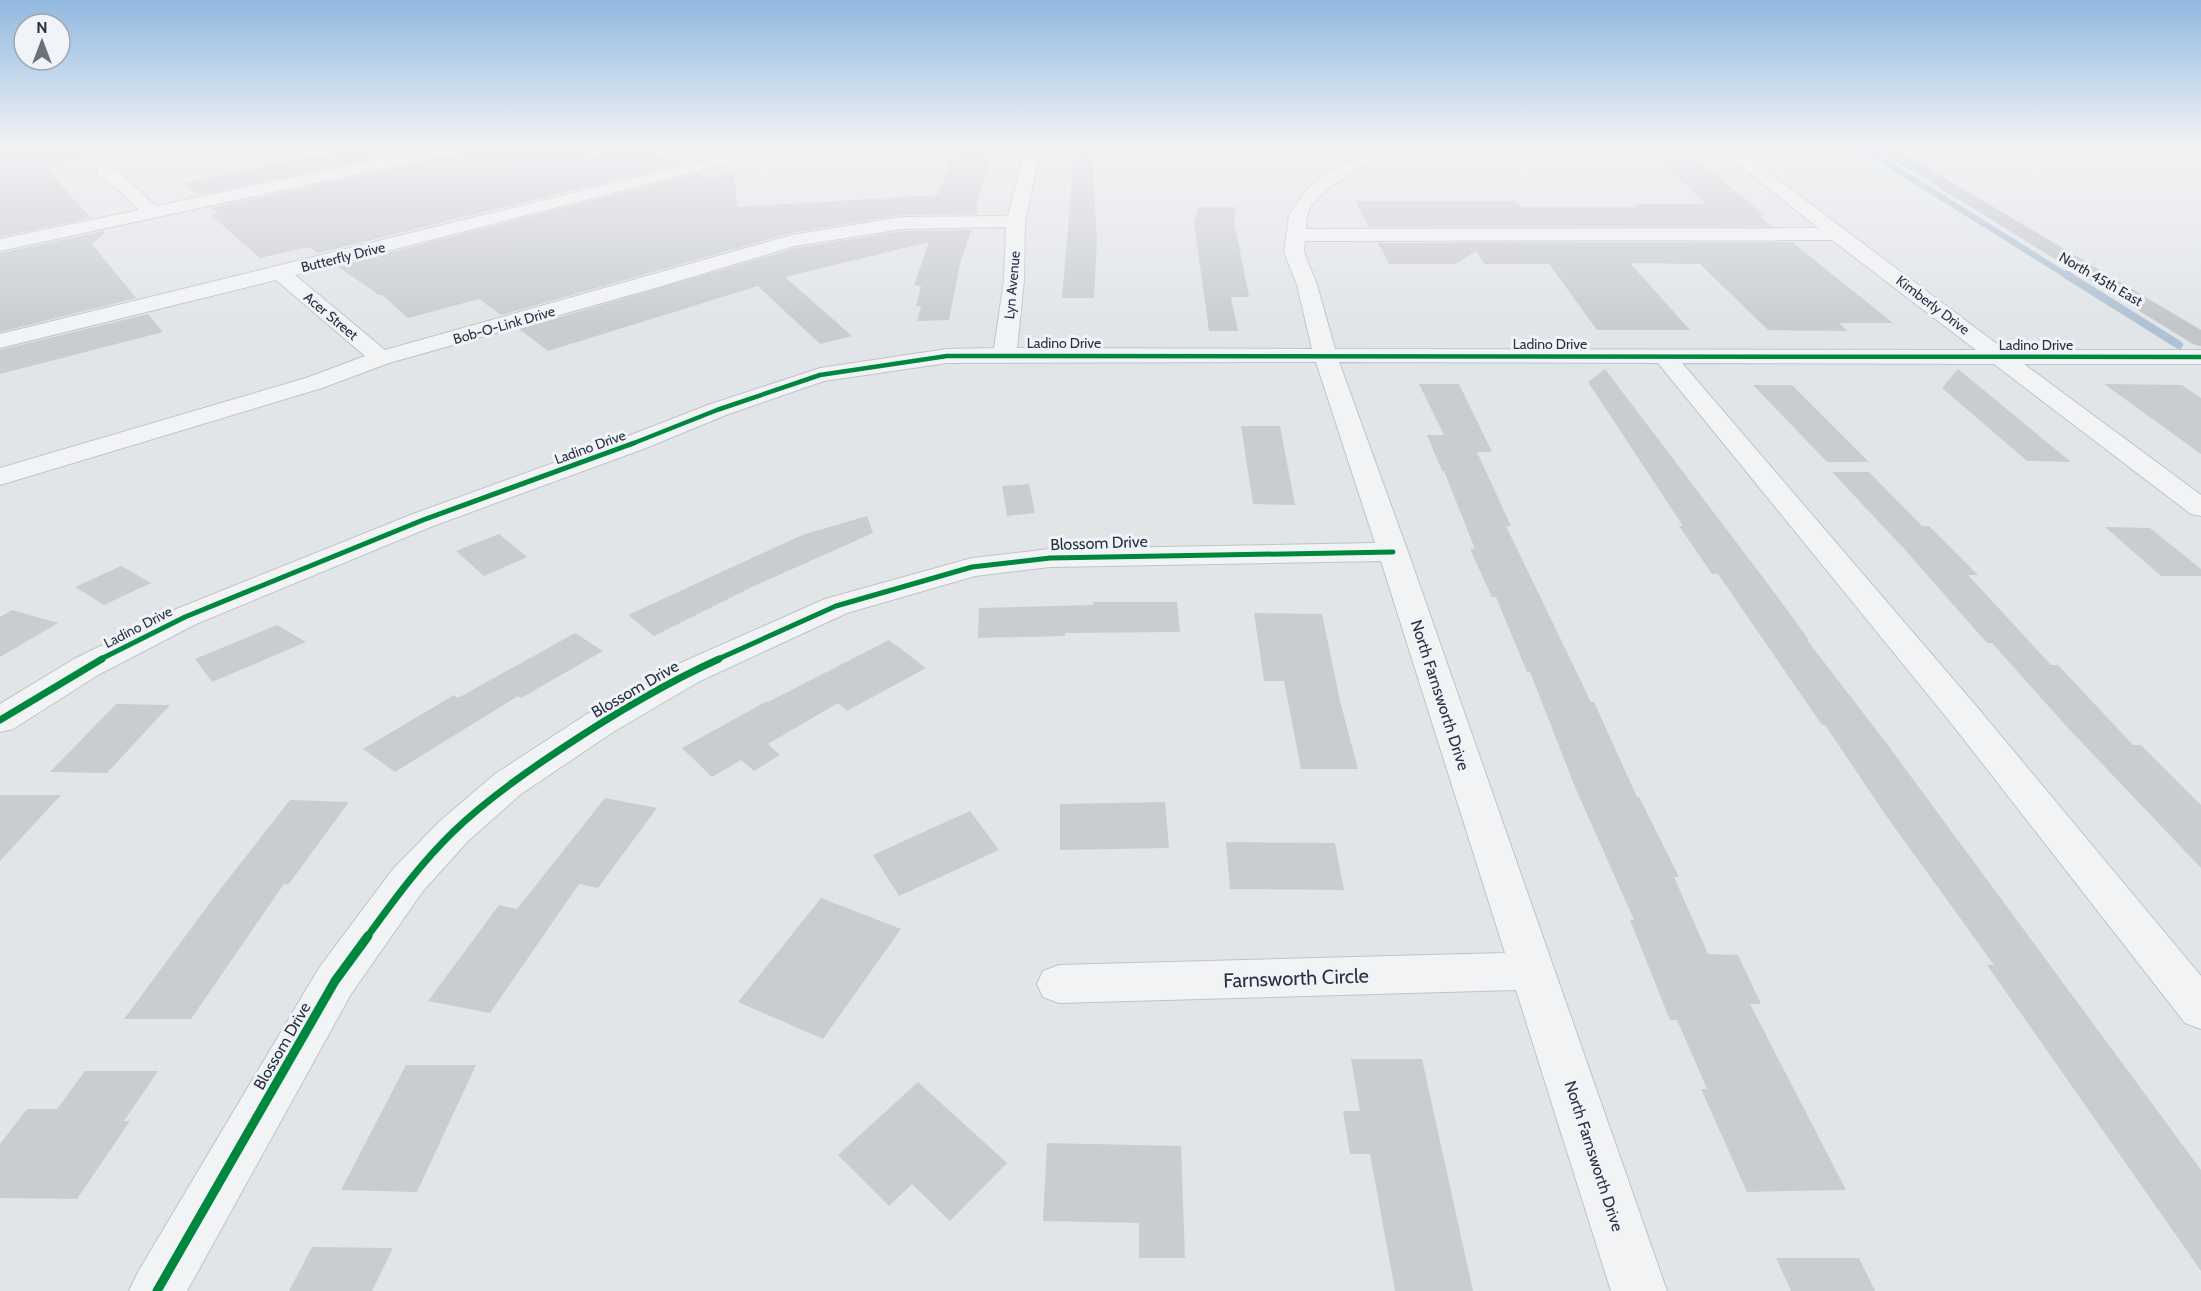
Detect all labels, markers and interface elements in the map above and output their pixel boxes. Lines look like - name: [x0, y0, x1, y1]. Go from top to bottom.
- north arrow: [12, 12, 72, 72]
- text: N: [36, 18, 48, 37]
- street label: Butterfly Drive: [299, 238, 387, 276]
- street label: North 45th East: [2056, 248, 2146, 310]
- street label: Lyn Avenue: [1000, 250, 1024, 320]
- street label: Kimberly Drive: [1893, 271, 1973, 339]
- street label: Acer Street: [300, 288, 362, 344]
- street label: Bob-O-Link Drive: [451, 302, 557, 348]
- street label: Ladino Drive: [1027, 334, 1101, 352]
- street label: Ladino Drive: [1513, 335, 1587, 353]
- street label: Ladino Drive: [1999, 336, 2073, 354]
- street label: Ladino Drive: [552, 426, 628, 468]
- street label: Blossom Drive: [1050, 532, 1148, 554]
- street label: Ladino Drive: [101, 602, 175, 652]
- street label: North Farnsworth Drive: [1407, 617, 1473, 773]
- street label: Blossom Drive: [588, 656, 682, 722]
- street label: Farnsworth Circle: [1223, 963, 1369, 993]
- street label: Blossom Drive: [249, 999, 315, 1093]
- street label: North Farnsworth Drive: [1561, 1078, 1627, 1234]

